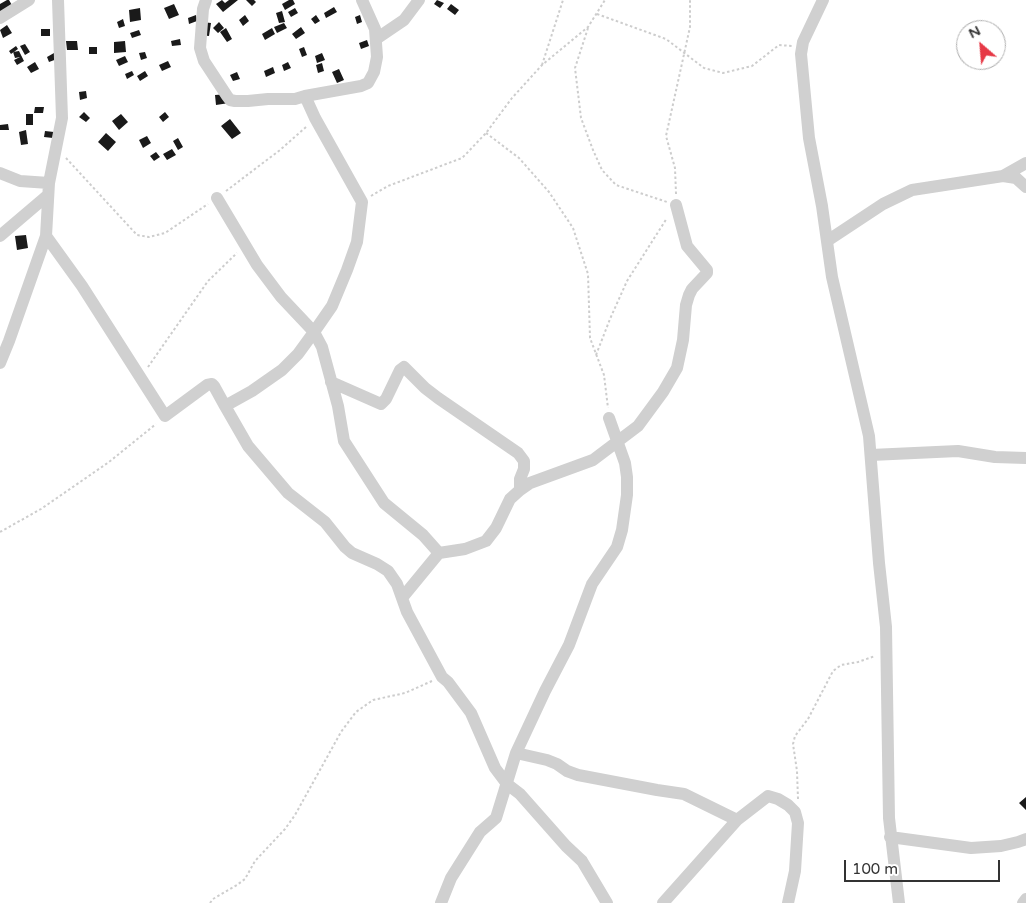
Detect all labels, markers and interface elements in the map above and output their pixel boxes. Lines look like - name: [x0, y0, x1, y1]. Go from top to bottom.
- north arrow: [956, 20, 1006, 70]
- text: N: [966, 22, 983, 42]
- scale bar: [846, 850, 1002, 882]
- text: 100 m: [852, 860, 898, 878]

